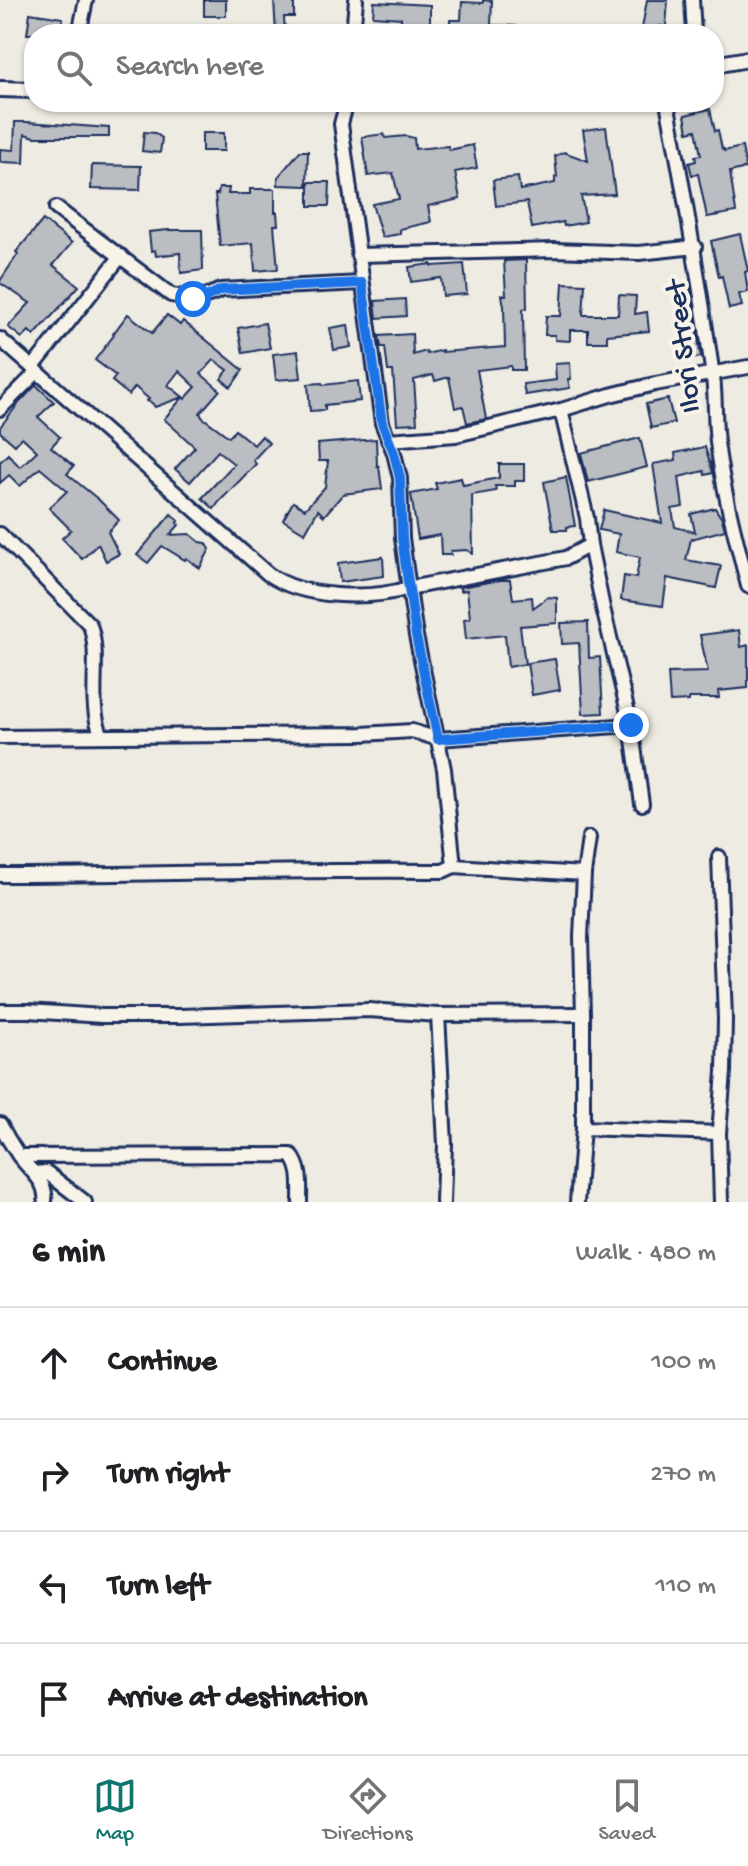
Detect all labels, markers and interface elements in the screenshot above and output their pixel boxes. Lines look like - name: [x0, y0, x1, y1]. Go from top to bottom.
- search box: [24, 24, 724, 112]
- icon: search: [52, 46, 96, 90]
- text: Search here: [116, 51, 264, 86]
- street label: Ilori Street: [660, 275, 711, 415]
- route start: [175, 281, 211, 317]
- route end: [613, 707, 649, 743]
- text: 6 min: [32, 1234, 105, 1274]
- text: Walk · 480 m: [576, 1239, 716, 1270]
- icon: ahead: [32, 1341, 76, 1385]
- text: Continue: [108, 1346, 217, 1381]
- text: 100 m: [651, 1348, 716, 1379]
- icon: right: [32, 1453, 76, 1497]
- text: Turn right: [108, 1458, 228, 1493]
- text: 270 m: [650, 1460, 716, 1491]
- icon: left: [32, 1565, 76, 1609]
- text: Turn left: [108, 1570, 209, 1605]
- text: 110 m: [656, 1572, 716, 1603]
- icon: arrive: [32, 1677, 76, 1721]
- text: Arrive at destination: [108, 1682, 368, 1717]
- tab: Map: [93, 1774, 137, 1848]
- tab: Directions: [323, 1774, 413, 1848]
- tab: Saved: [599, 1774, 655, 1848]

